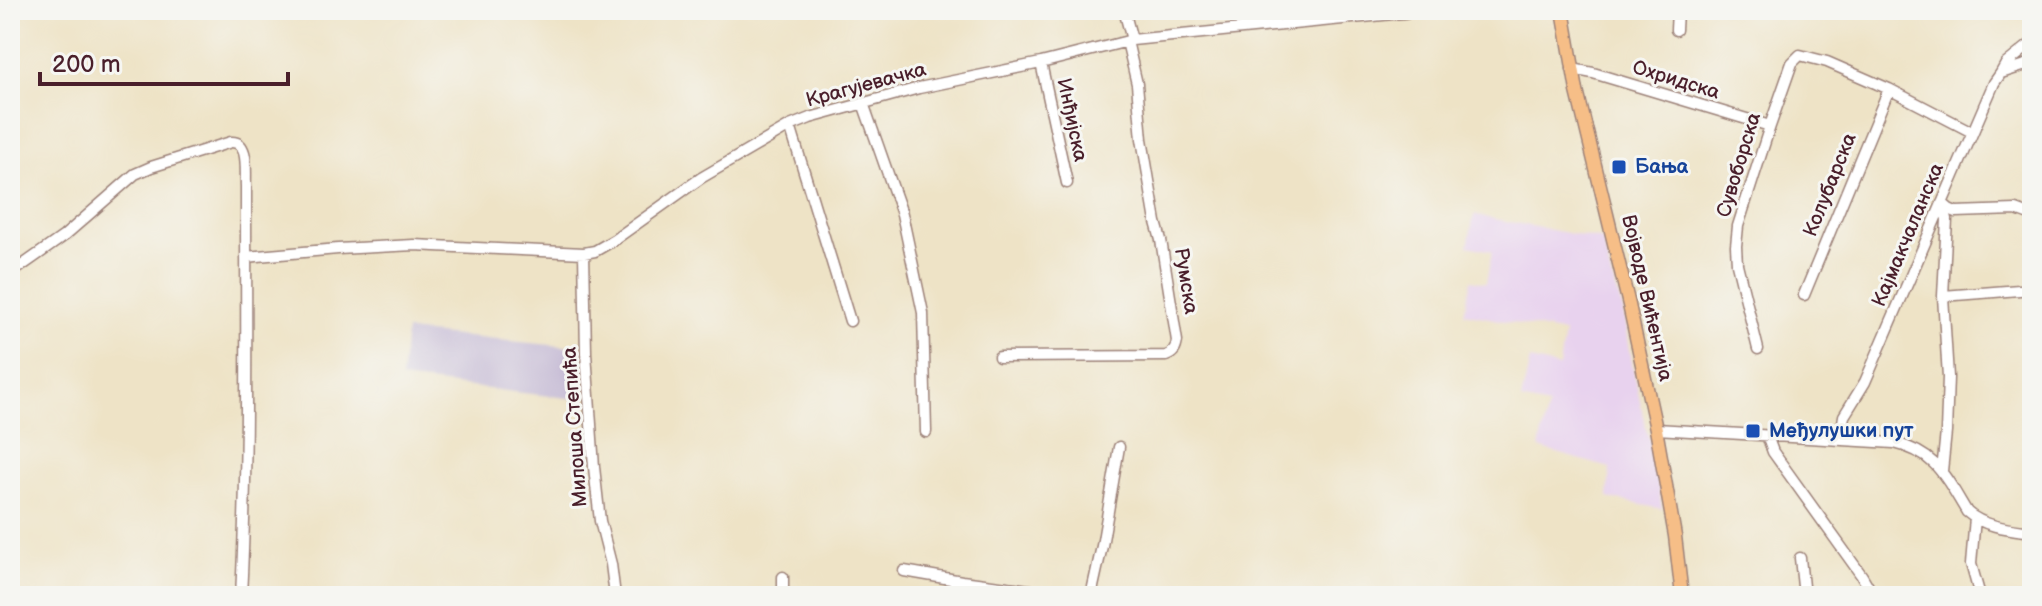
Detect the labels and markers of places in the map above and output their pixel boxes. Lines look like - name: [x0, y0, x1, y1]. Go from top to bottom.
- place label: Бања: [1635, 155, 1688, 179]
- marker: Бања: [1610, 158, 1628, 176]
- place label: Међулушки пут: [1769, 419, 1914, 443]
- marker: Међулушки пут: [1744, 422, 1762, 440]

